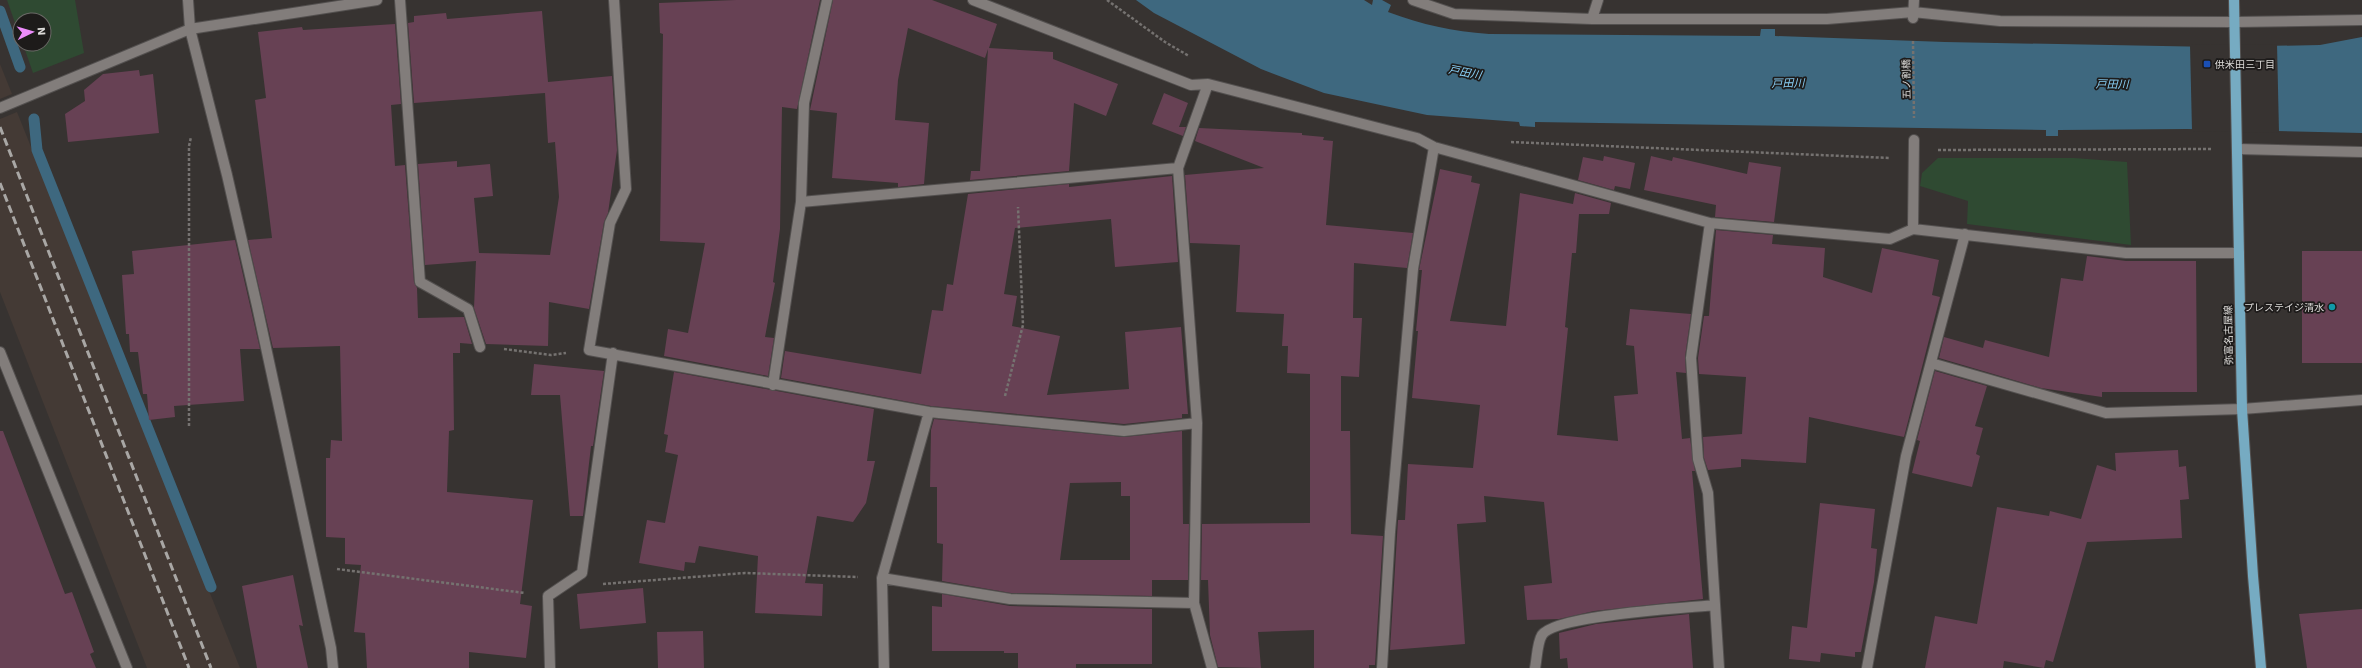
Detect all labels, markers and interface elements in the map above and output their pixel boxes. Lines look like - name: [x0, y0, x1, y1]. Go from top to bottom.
- north arrow: [12, 12, 52, 52]
- text: N: [35, 27, 48, 36]
- street label: 五ノ割橋: [1901, 59, 1912, 99]
- marker: 供米田三丁目: [2202, 59, 2212, 69]
- place label: 供米田三丁目: [2214, 59, 2275, 70]
- water label: 戸田川: [1447, 63, 1483, 82]
- water label: 戸田川: [1771, 77, 1806, 90]
- water label: 戸田川: [2095, 78, 2130, 91]
- place label: プレステイジ清水: [2244, 302, 2324, 313]
- marker: プレステイジ清水: [2327, 302, 2337, 312]
- street label: 弥富名古屋線: [2222, 305, 2235, 365]

